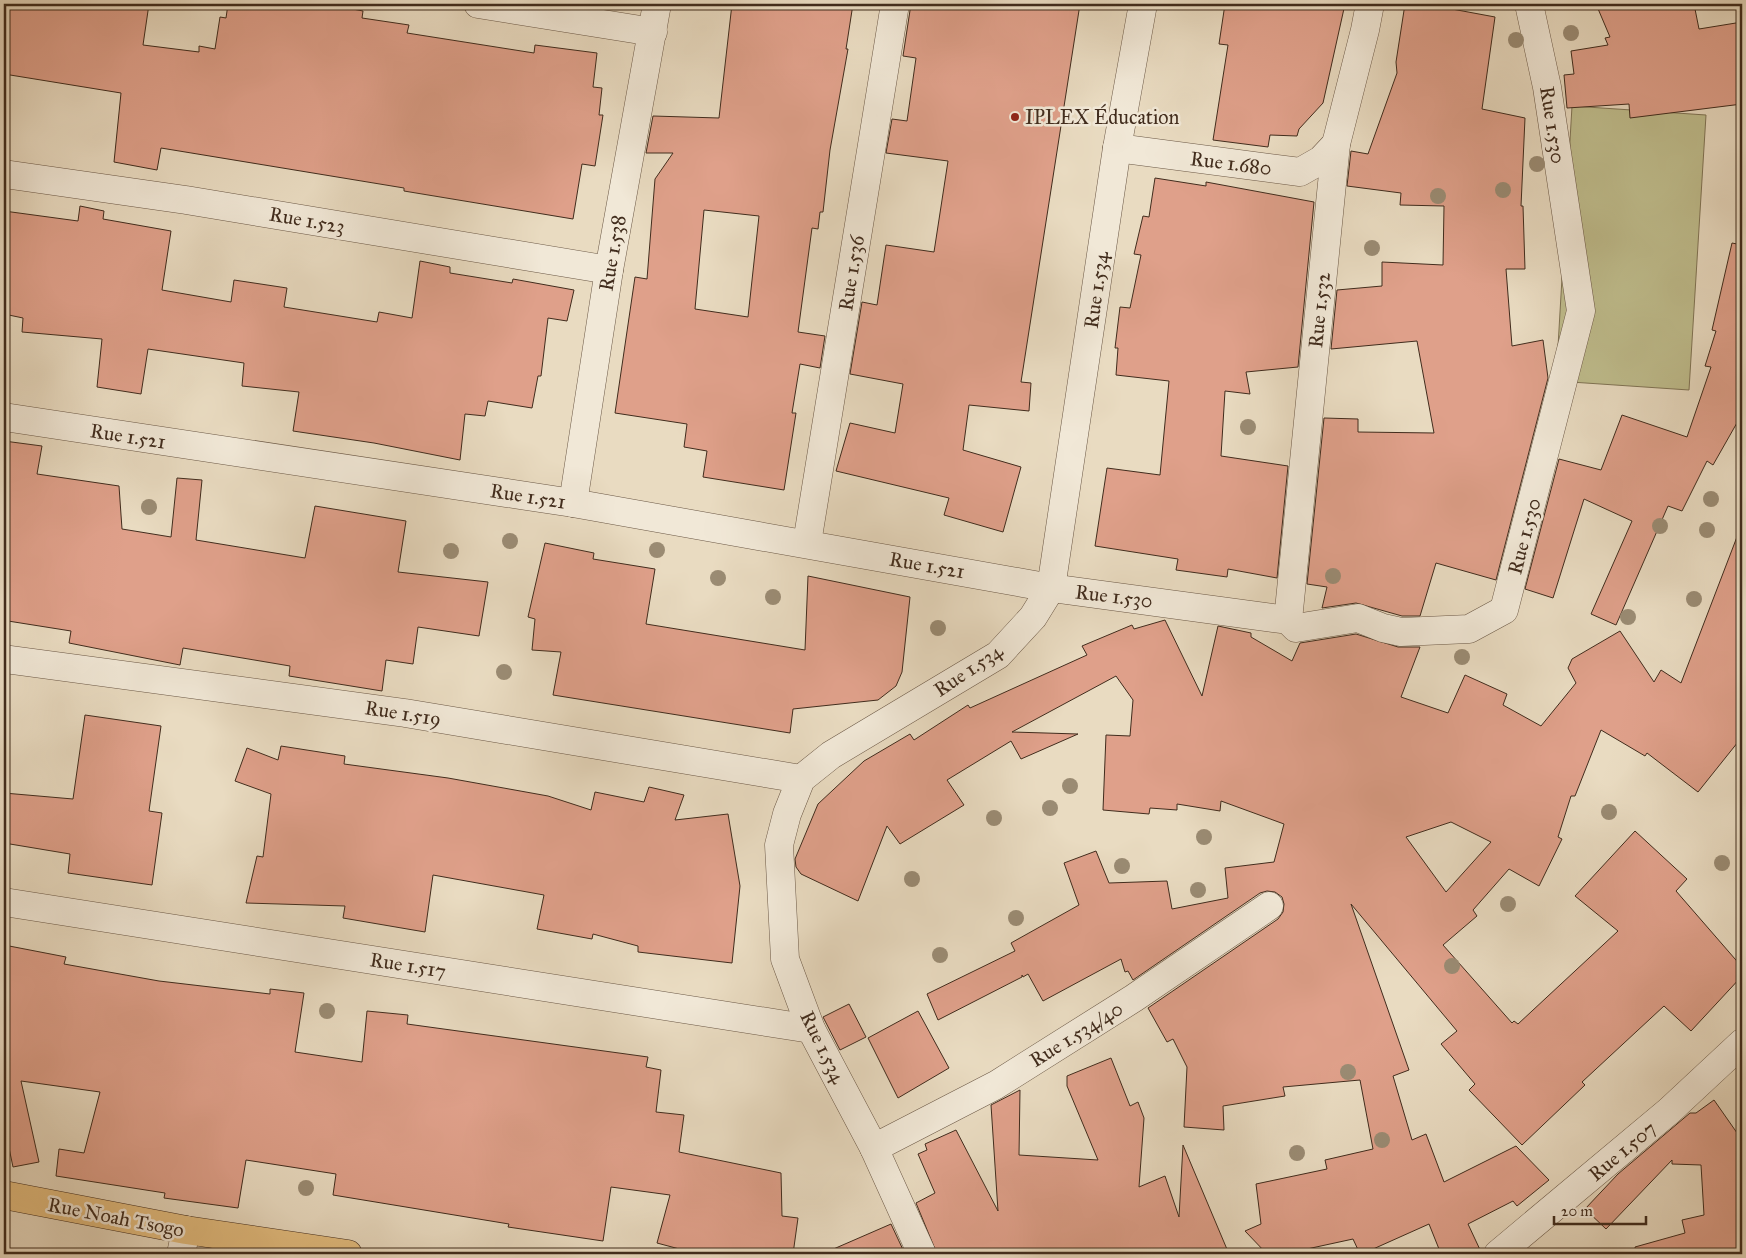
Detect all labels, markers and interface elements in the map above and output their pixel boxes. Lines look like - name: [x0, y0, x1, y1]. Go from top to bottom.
- street label: Rue 1.530: [1535, 85, 1571, 165]
- place label: IPLEX Éducation: [1025, 103, 1180, 129]
- marker: IPLEX Éducation: [1009, 111, 1021, 123]
- street label: Rue 1.680: [1189, 146, 1273, 180]
- street label: Rue 1.523: [267, 202, 347, 238]
- street label: Rue 1.538: [594, 213, 630, 293]
- street label: Rue 1.536: [833, 233, 869, 313]
- street label: Rue 1.534: [1079, 249, 1113, 330]
- street label: Rue 1.532: [1303, 271, 1335, 349]
- street label: Rue 1.521: [89, 418, 168, 454]
- street label: Rue 1.521: [489, 478, 568, 514]
- street label: Rue 1.530: [1502, 495, 1546, 577]
- street label: Rue 1.521: [887, 547, 967, 583]
- street label: Rue 1.530: [1074, 579, 1154, 613]
- street label: Rue 1.534: [929, 638, 1008, 702]
- street label: Rue 1.519: [363, 695, 443, 731]
- street label: Rue 1.517: [368, 947, 448, 983]
- street label: Rue 1.534/40: [1025, 996, 1127, 1072]
- street label: Rue 1.534: [795, 1007, 851, 1088]
- street label: Rue 1.507: [1583, 1116, 1661, 1186]
- street label: Rue Noah Tsogo: [46, 1192, 186, 1243]
- scale bar: [1554, 1193, 1646, 1225]
- text: 20 m: [1561, 1202, 1593, 1220]

